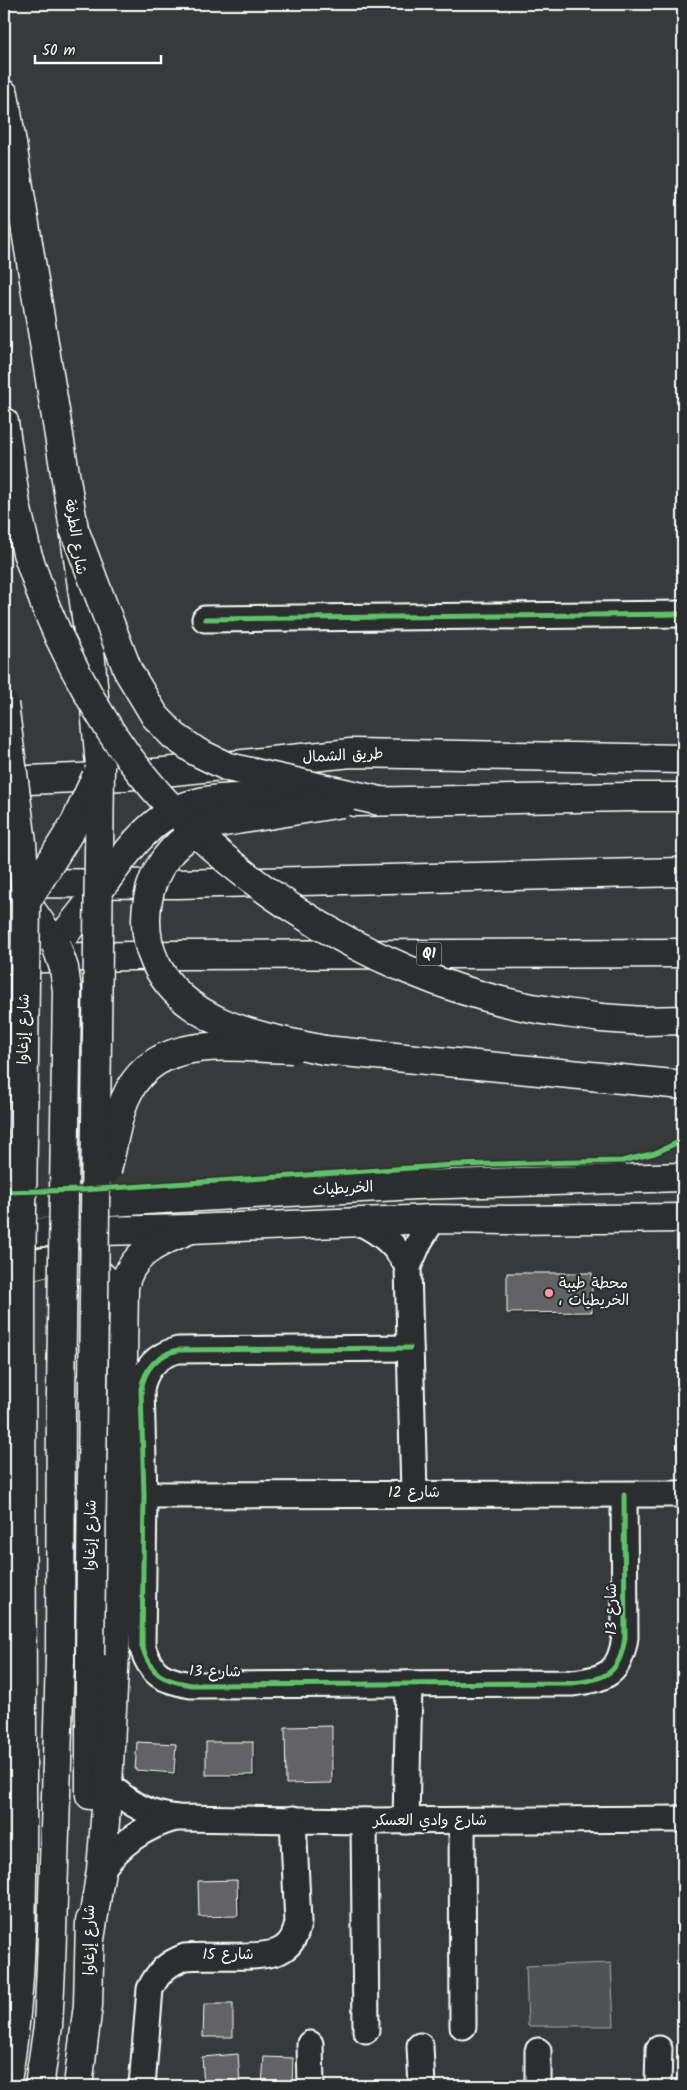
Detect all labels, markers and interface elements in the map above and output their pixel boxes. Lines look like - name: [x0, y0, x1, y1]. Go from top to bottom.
- scale bar: [35, 32, 161, 64]
- text: 50 m: [42, 39, 76, 63]
- street label: شارع الطرفة: [57, 497, 93, 577]
- street label: طريق الشمال: [302, 742, 384, 770]
- road number: Q1: [416, 942, 442, 966]
- street label: شارع إزغاوا: [11, 993, 37, 1065]
- street label: الخريطيات: [312, 1175, 374, 1203]
- place label: محطة طيبة ، الخريطيات: [559, 1272, 629, 1313]
- marker: محطة طيبة ، الخريطيات: [543, 1287, 555, 1299]
- street label: شارع 12: [388, 1481, 440, 1505]
- street label: شارع إزغاوا: [78, 1499, 104, 1571]
- street label: شارع 13: [600, 1583, 624, 1635]
- street label: شارع 13: [189, 1660, 241, 1684]
- street label: شارع وادي العسكر: [371, 1809, 487, 1833]
- street label: شارع إزغاوا: [78, 1905, 102, 1975]
- street label: شارع 15: [202, 1943, 254, 1967]

